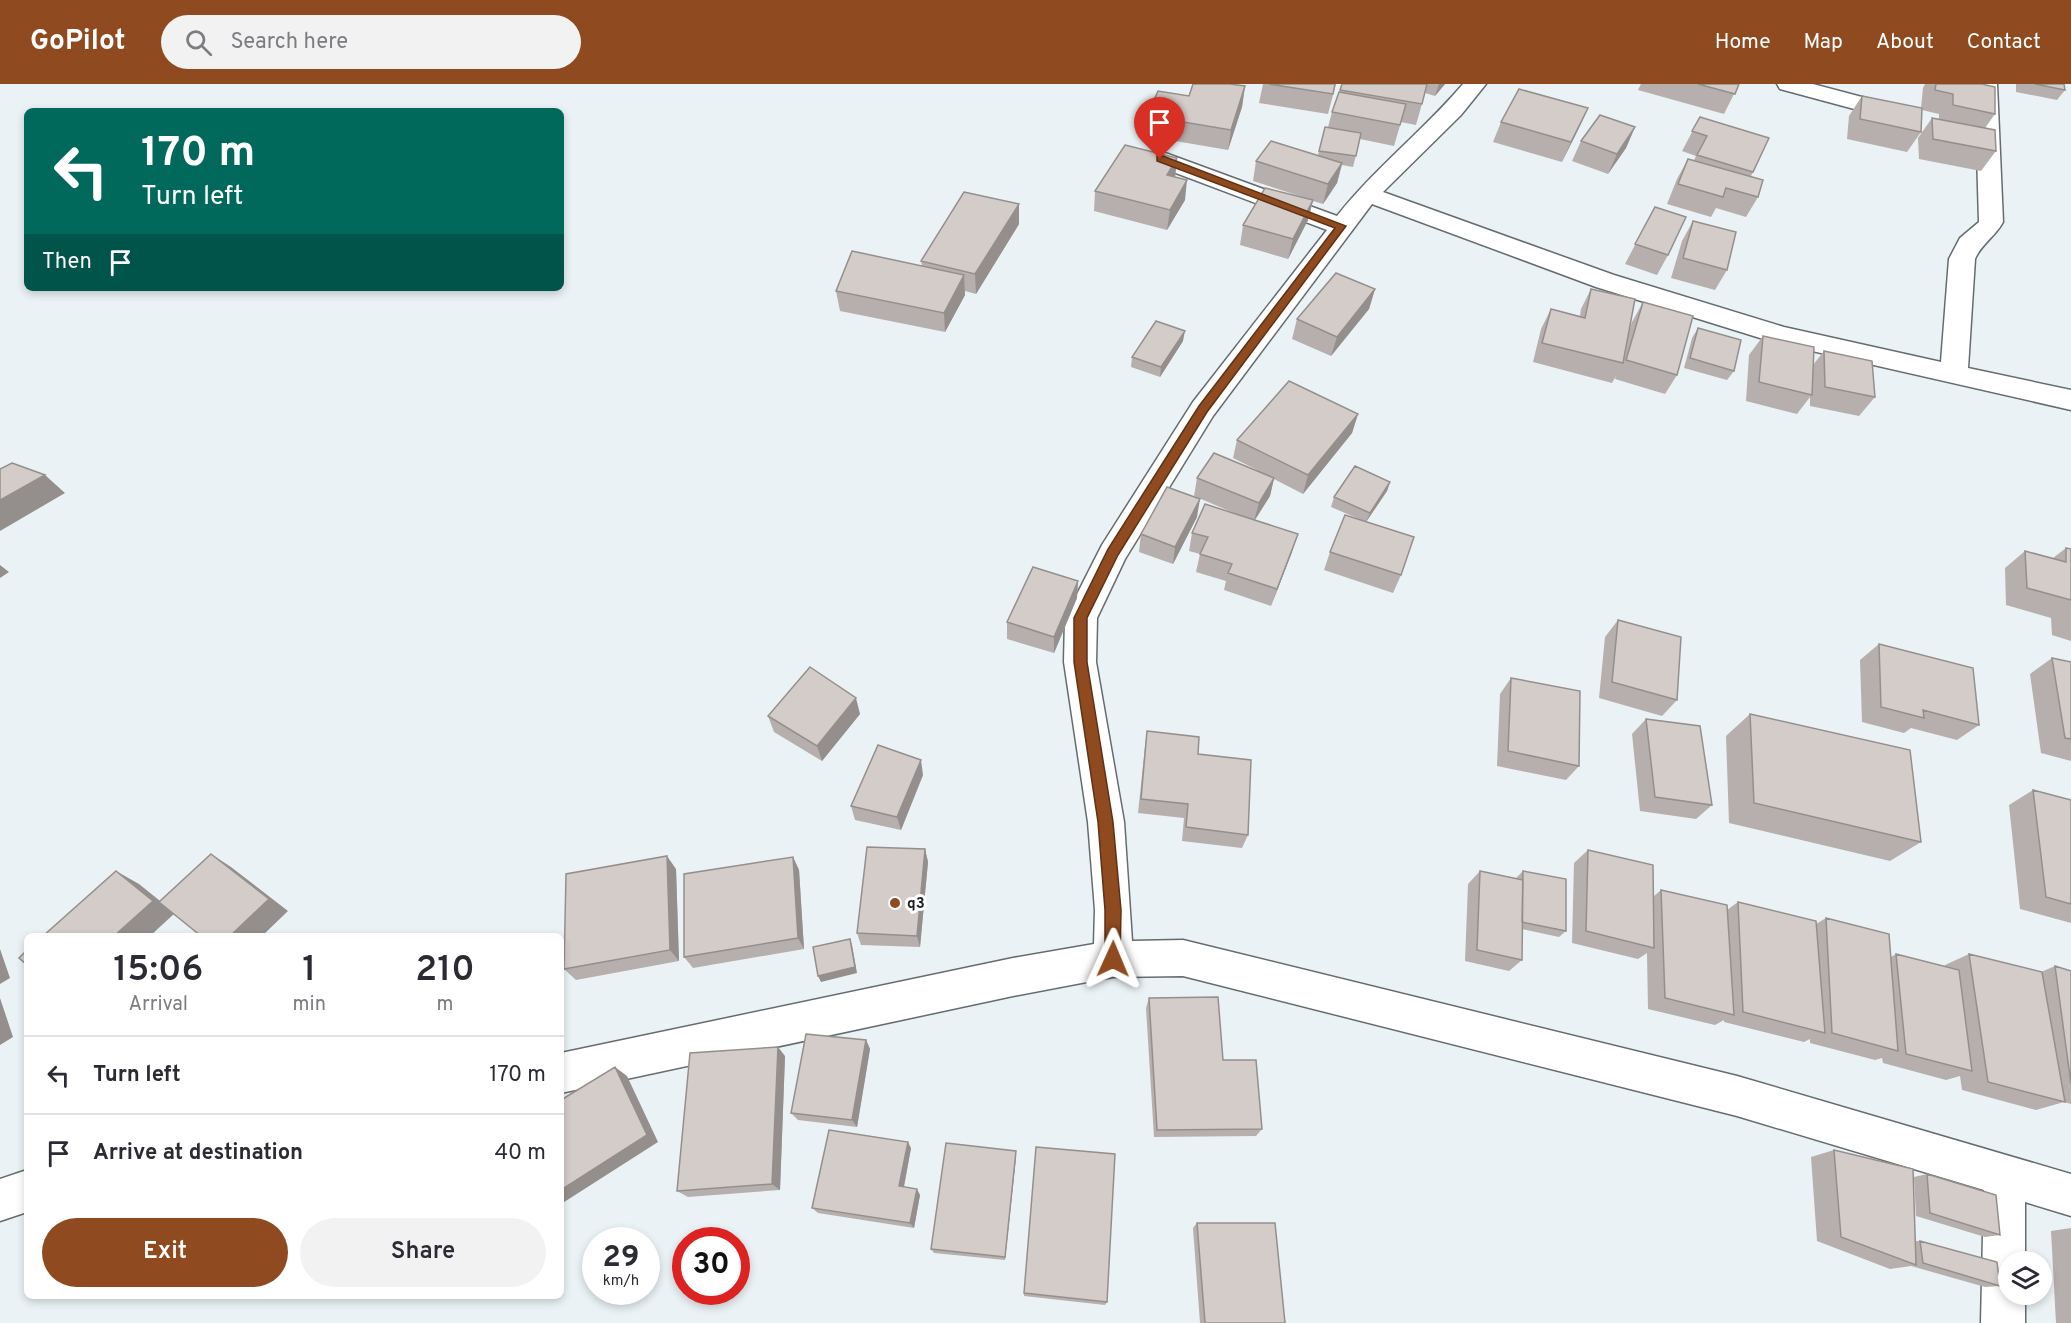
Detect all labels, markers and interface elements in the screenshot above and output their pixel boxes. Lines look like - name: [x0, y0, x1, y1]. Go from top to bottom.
- search box: [161, 15, 581, 69]
- text: GoPilot: [30, 24, 125, 60]
- icon: search: [182, 26, 215, 59]
- text: Search here: [230, 29, 348, 56]
- text: Home: [1715, 29, 1771, 56]
- text: Map: [1804, 29, 1843, 56]
- text: About: [1876, 29, 1934, 56]
- text: Contact: [1967, 29, 2041, 56]
- pin: [1134, 97, 1185, 159]
- icon: arrive: [1143, 106, 1176, 139]
- text: 170 m: [141, 128, 255, 181]
- icon: left: [42, 132, 120, 210]
- text: Turn left: [141, 180, 243, 214]
- icon: arrive: [104, 246, 137, 279]
- text: Then: [42, 249, 92, 276]
- place label: q3: [907, 895, 925, 914]
- marker: q3: [888, 896, 902, 910]
- position arrow: [1081, 927, 1145, 991]
- text: 15:06: [113, 948, 203, 994]
- text: 1: [302, 948, 316, 994]
- text: 210: [415, 948, 475, 994]
- text: Arrival: [128, 992, 188, 1018]
- text: min: [293, 992, 326, 1018]
- text: m: [436, 992, 453, 1018]
- icon: left: [42, 1059, 75, 1092]
- text: Turn left: [93, 1062, 181, 1089]
- text: 170 m: [489, 1062, 546, 1089]
- icon: arrive: [42, 1137, 75, 1170]
- text: Arrive at destination: [93, 1140, 303, 1167]
- text: 40 m: [494, 1140, 546, 1167]
- button: Exit: [42, 1218, 288, 1287]
- button: Share: [300, 1218, 546, 1287]
- speed limit sign: 30: [672, 1227, 750, 1305]
- text: 29: [603, 1240, 639, 1277]
- map controls: [1998, 1251, 2052, 1305]
- button: layers: [1998, 1251, 2052, 1305]
- text: km/h: [603, 1272, 639, 1291]

